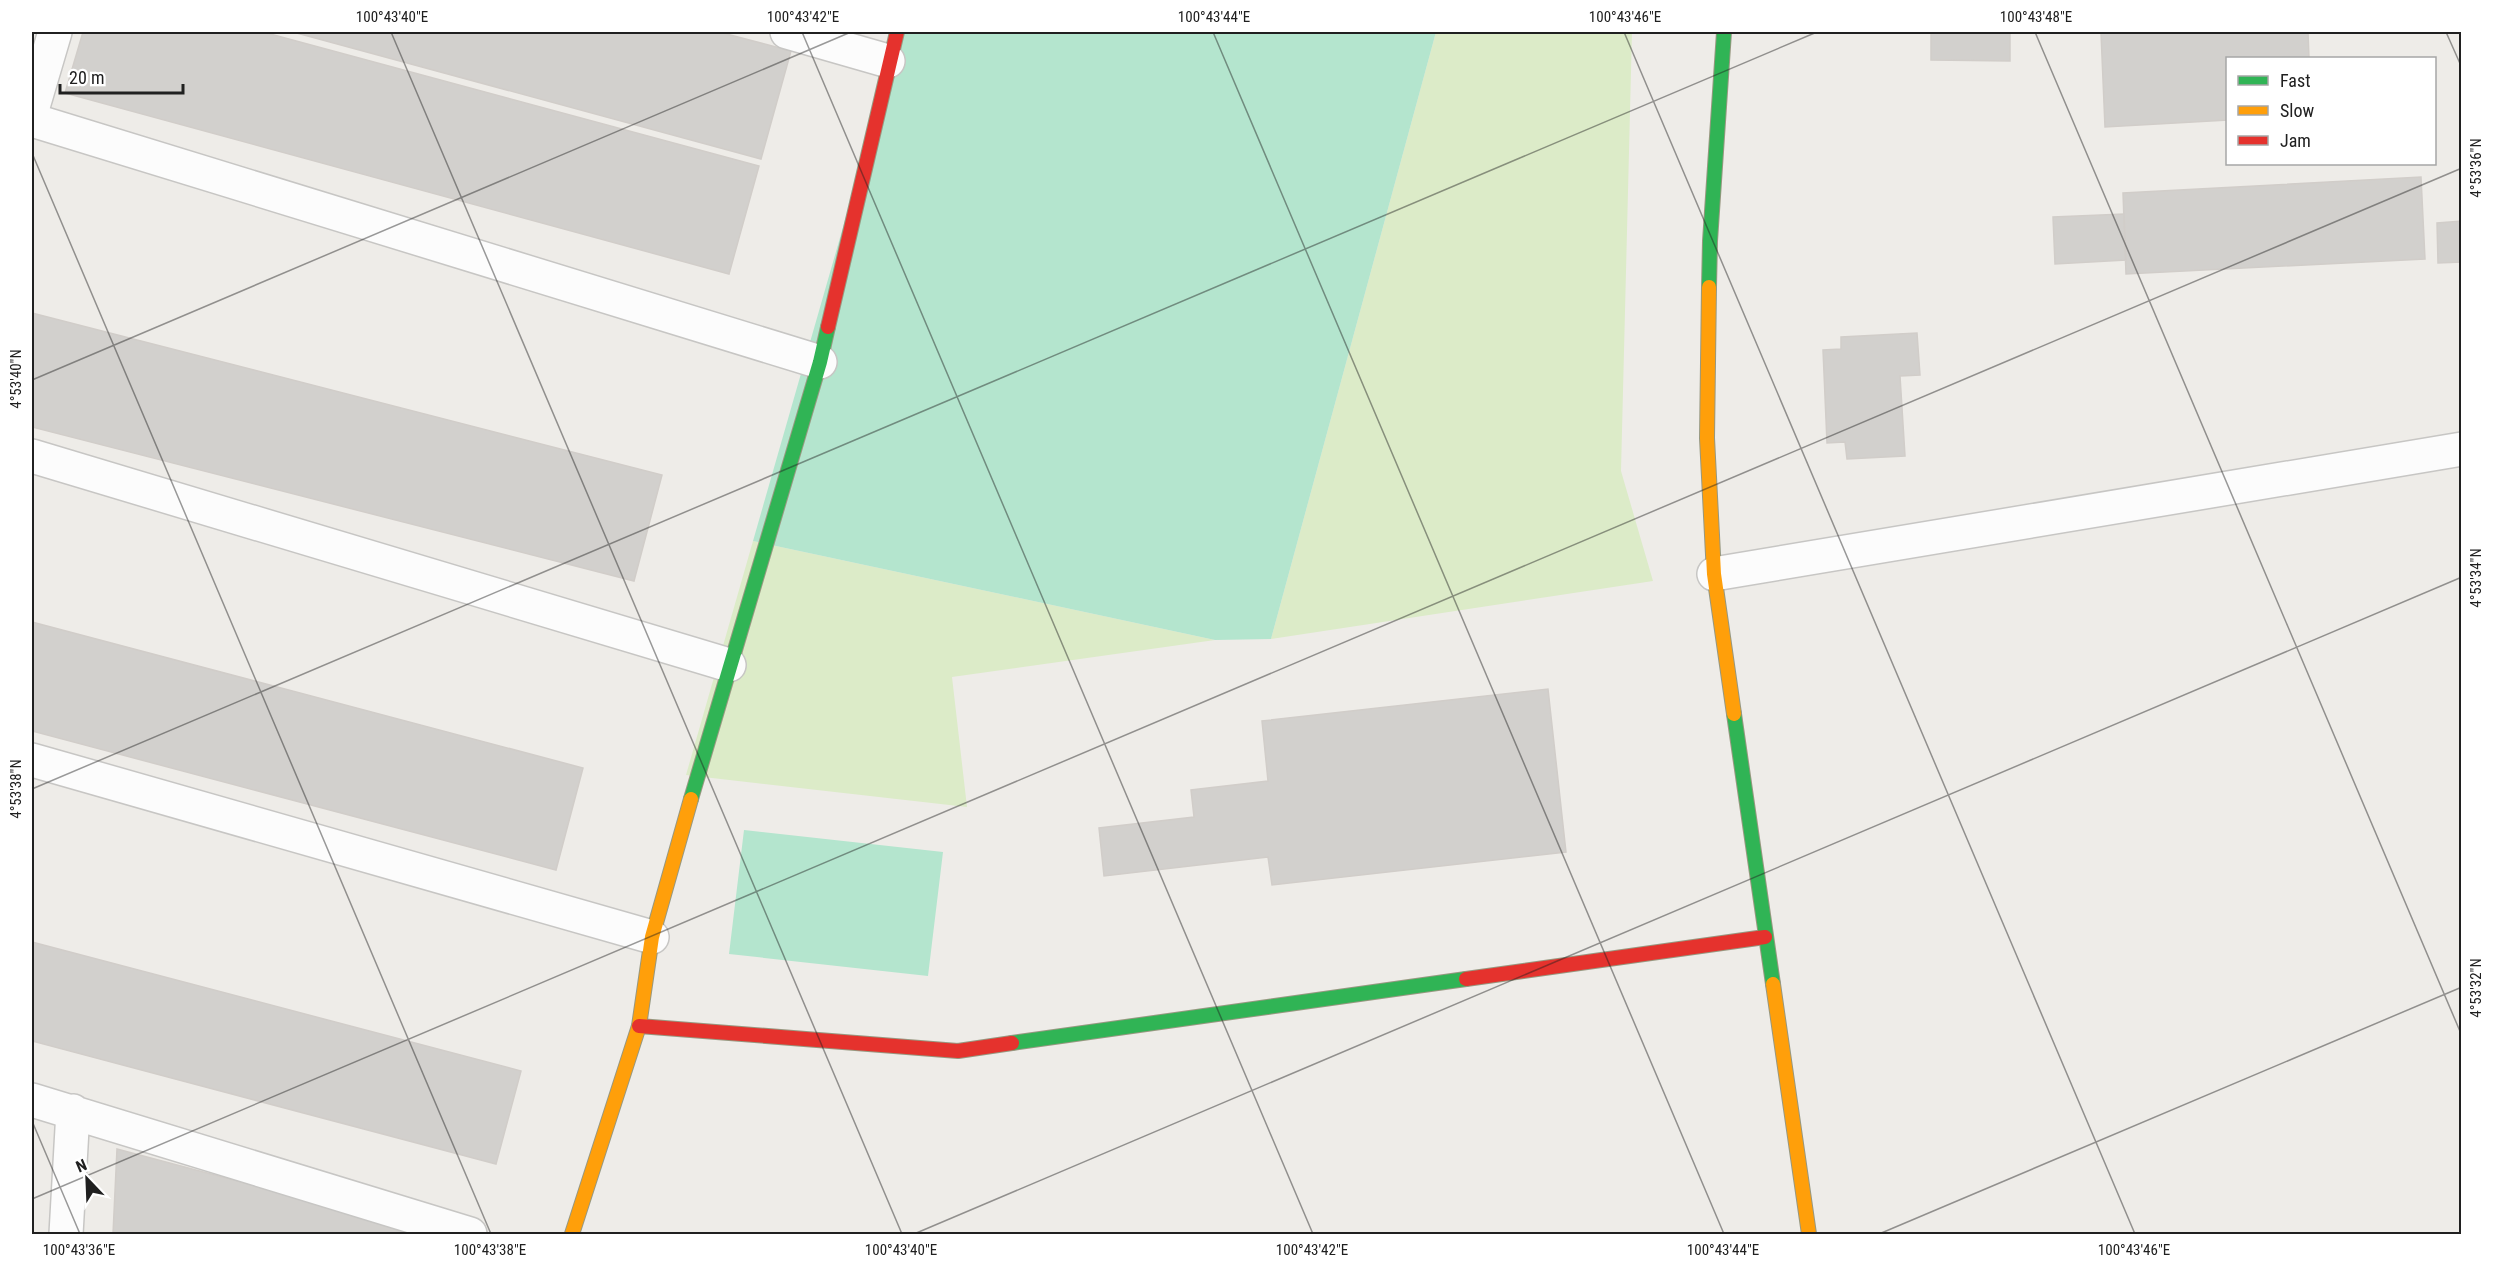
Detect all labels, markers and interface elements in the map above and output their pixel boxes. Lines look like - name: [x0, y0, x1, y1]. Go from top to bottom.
- text: 100°43'40"E: [356, 8, 428, 26]
- text: 100°43'42"E: [767, 8, 839, 26]
- text: 100°43'44"E: [1178, 8, 1250, 26]
- text: 100°43'46"E: [1589, 8, 1661, 26]
- text: 100°43'48"E: [2000, 8, 2072, 26]
- scale bar: [60, 57, 183, 95]
- legend: [2226, 57, 2436, 165]
- text: 20 m: [69, 67, 104, 88]
- text: Fast: [2280, 70, 2311, 91]
- text: Slow: [2280, 100, 2315, 121]
- text: Jam: [2280, 130, 2311, 151]
- text: 4°53'36"N: [2467, 138, 2485, 198]
- text: 4°53'40"N: [7, 349, 25, 409]
- text: 4°53'34"N: [2467, 548, 2485, 608]
- text: 4°53'38"N: [7, 759, 25, 819]
- text: 4°53'32"N: [2467, 958, 2485, 1018]
- north arrow: [57, 1149, 117, 1209]
- text: N: [73, 1155, 90, 1176]
- text: 100°43'36"E: [43, 1241, 115, 1259]
- text: 100°43'38"E: [454, 1241, 526, 1259]
- text: 100°43'40"E: [865, 1241, 937, 1259]
- text: 100°43'42"E: [1276, 1241, 1348, 1259]
- text: 100°43'44"E: [1687, 1241, 1759, 1259]
- text: 100°43'46"E: [2098, 1241, 2170, 1259]

